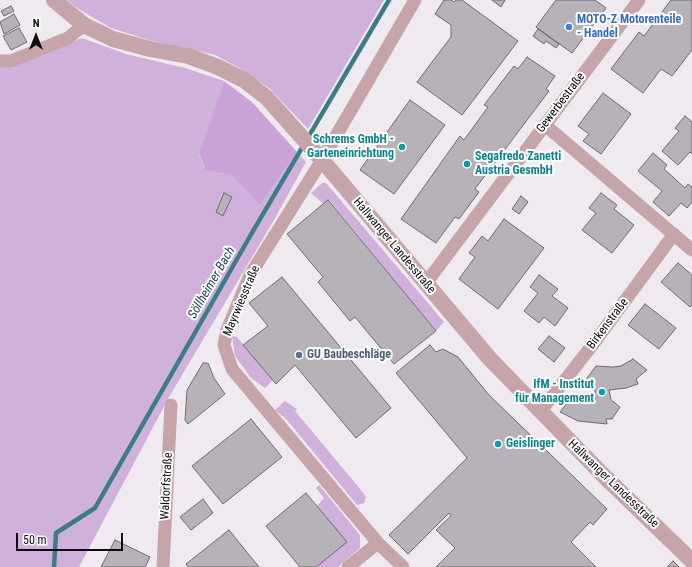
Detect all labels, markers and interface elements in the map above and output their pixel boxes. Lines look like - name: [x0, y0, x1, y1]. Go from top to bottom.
- place label: MOTO-Z Motorenteile - Handel: [577, 13, 681, 41]
- north arrow: [16, 16, 56, 56]
- text: N: [33, 17, 39, 30]
- marker: MOTO-Z Motorenteile - Handel: [564, 22, 574, 32]
- street label: Gewerbestraße: [534, 70, 588, 136]
- place label: Schrems GmbH - Garteneinrichtung: [307, 133, 394, 161]
- marker: Schrems GmbH - Garteneinrichtung: [397, 142, 407, 152]
- place label: Segafredo Zanetti Austria GesmbH: [475, 150, 561, 178]
- marker: Segafredo Zanetti Austria GesmbH: [462, 159, 472, 169]
- street label: Hallwanger Landesstraße: [350, 195, 438, 297]
- water label: Söllheimer Bach: [185, 244, 239, 322]
- street label: Mayrwiesstraße: [221, 264, 263, 338]
- street label: Birkenstraße: [584, 296, 632, 352]
- place label: GU Baubeschläge: [307, 348, 391, 362]
- marker: GU Baubeschläge: [294, 350, 304, 360]
- place label: IfM - Institut für Management: [515, 378, 594, 406]
- marker: IfM - Institut für Management: [597, 387, 607, 397]
- place label: Geislinger: [506, 437, 555, 451]
- street label: Hallwanger Landesstraße: [565, 437, 661, 531]
- marker: Geislinger: [493, 439, 503, 449]
- street label: Waldorfstraße: [158, 452, 176, 520]
- scale bar: [18, 525, 125, 551]
- text: 50 m: [23, 533, 47, 547]

